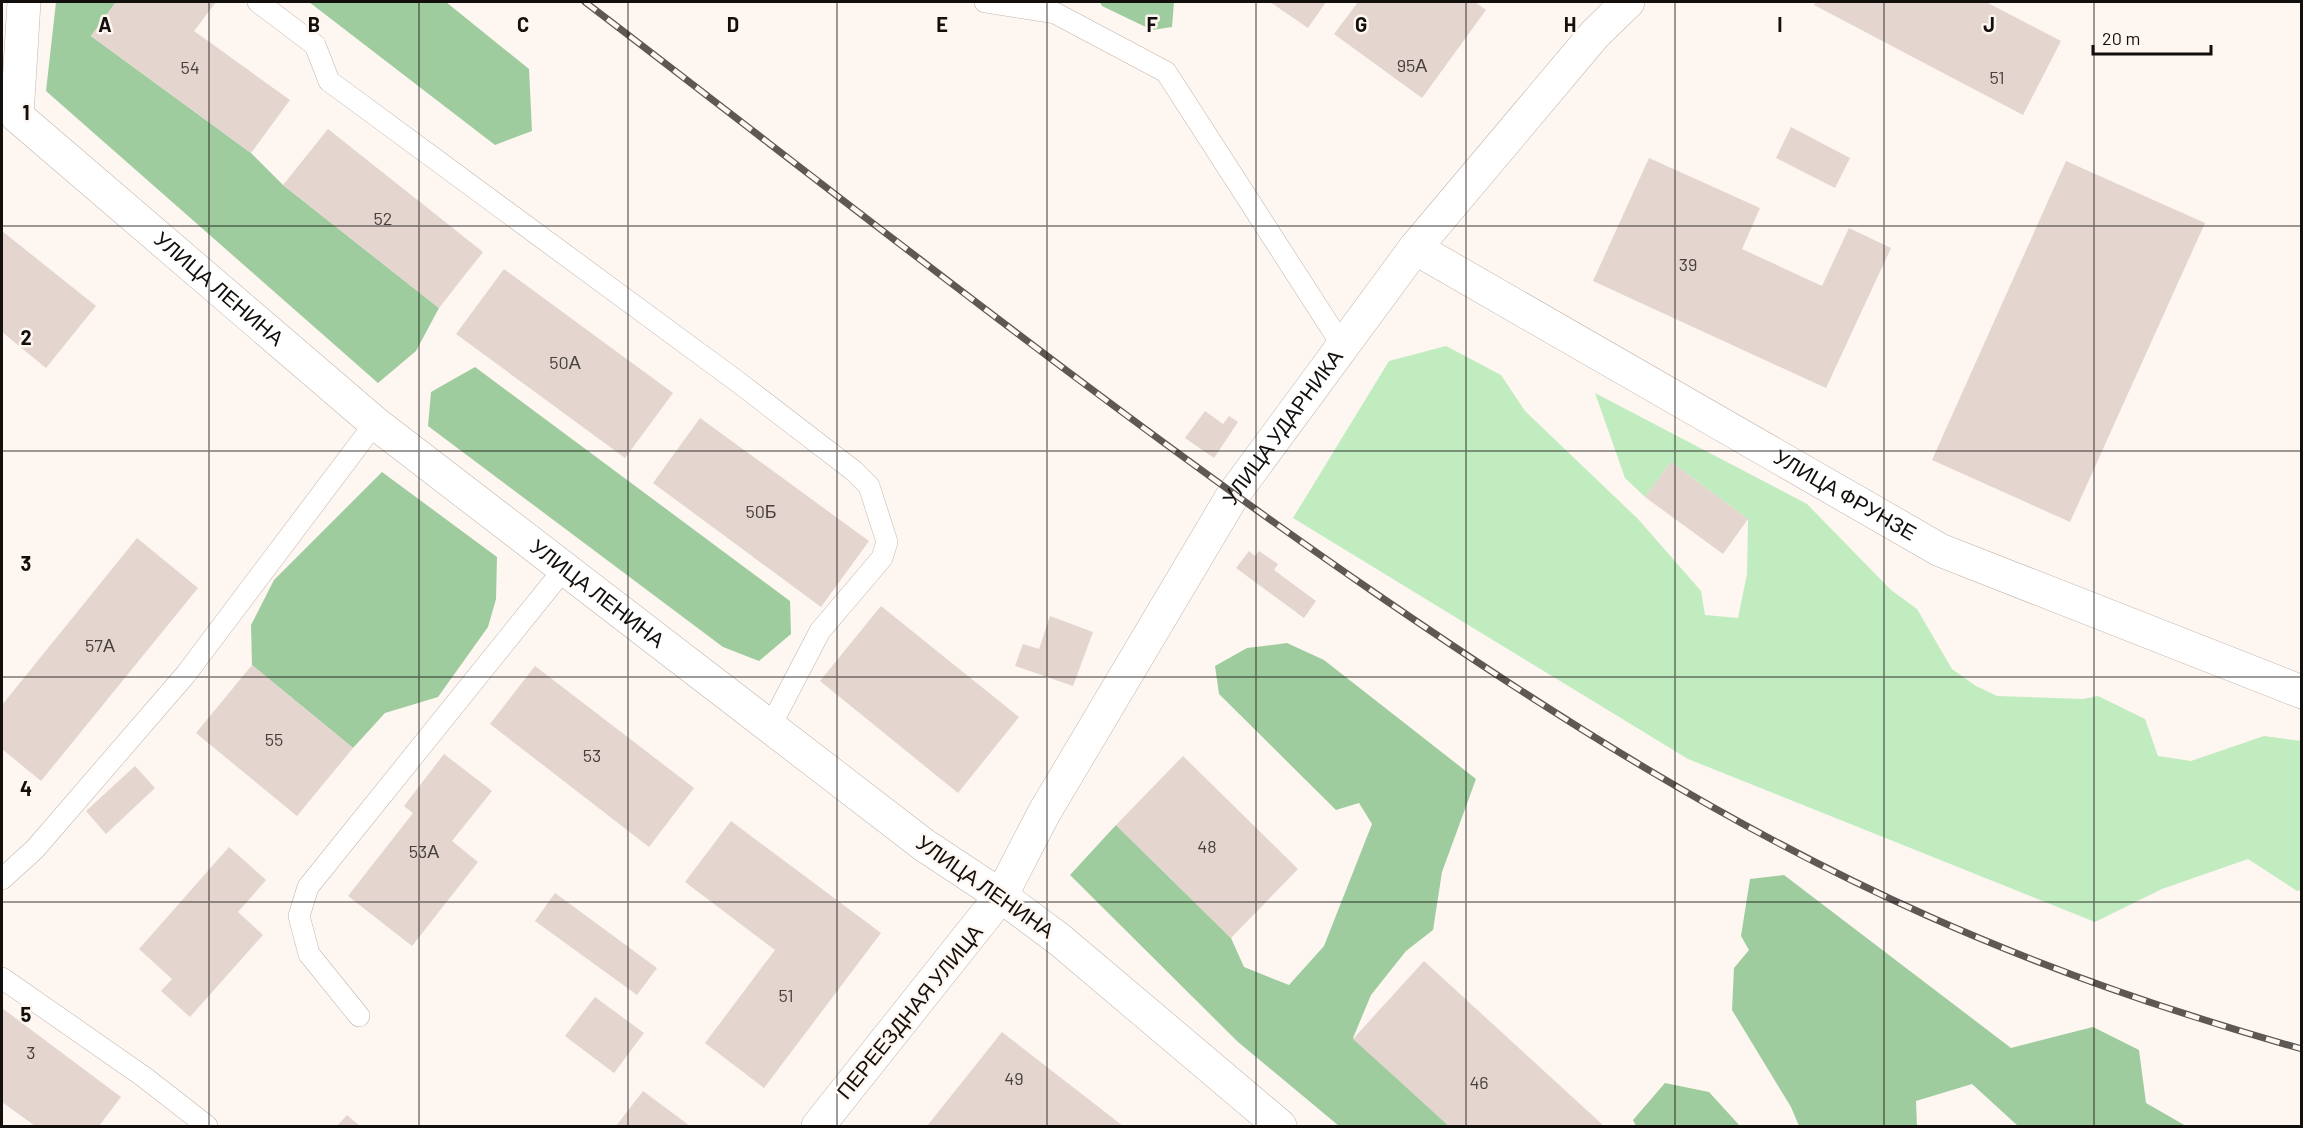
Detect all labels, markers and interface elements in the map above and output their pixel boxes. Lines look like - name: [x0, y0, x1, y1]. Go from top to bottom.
- text: A: [98, 12, 112, 36]
- text: B: [308, 12, 320, 36]
- text: C: [517, 12, 529, 36]
- text: D: [727, 12, 739, 36]
- text: E: [936, 12, 948, 36]
- text: F: [1146, 12, 1158, 36]
- text: G: [1355, 12, 1367, 36]
- text: H: [1564, 12, 1576, 36]
- text: I: [1777, 12, 1783, 36]
- text: J: [1983, 12, 1995, 36]
- scale bar: [2093, 18, 2212, 56]
- text: 20 m: [2102, 27, 2140, 49]
- house number: 95А: [1397, 54, 1427, 76]
- house number: 54: [180, 56, 200, 78]
- house number: 51: [1989, 66, 2005, 88]
- text: 1: [22, 100, 30, 124]
- house number: 52: [374, 207, 392, 229]
- street label: УЛИЦА ЛЕНИНА: [150, 225, 290, 350]
- house number: 39: [1679, 253, 1697, 275]
- text: 2: [20, 325, 32, 349]
- street label: УЛИЦА УДАРНИКА: [1216, 344, 1347, 509]
- house number: 50А: [549, 351, 581, 373]
- street label: УЛИЦА ФРУНЗЕ: [1770, 443, 1921, 545]
- house number: 50Б: [745, 500, 777, 522]
- street label: УЛИЦА ЛЕНИНА: [526, 533, 670, 652]
- text: 3: [21, 551, 31, 575]
- house number: 57А: [85, 634, 115, 656]
- house number: 55: [265, 728, 283, 750]
- house number: 53: [583, 744, 601, 766]
- text: 4: [20, 776, 32, 800]
- street label: УЛИЦА ЛЕНИНА: [912, 829, 1060, 943]
- house number: 48: [1197, 835, 1217, 857]
- house number: 53А: [409, 840, 439, 862]
- street label: ПЕРЕЕЗДНАЯ УЛИЦА: [831, 919, 987, 1103]
- house number: 51: [778, 984, 794, 1006]
- text: 5: [21, 1002, 32, 1026]
- house number: 3: [26, 1041, 36, 1063]
- house number: 49: [1004, 1067, 1024, 1089]
- house number: 46: [1469, 1071, 1489, 1093]

